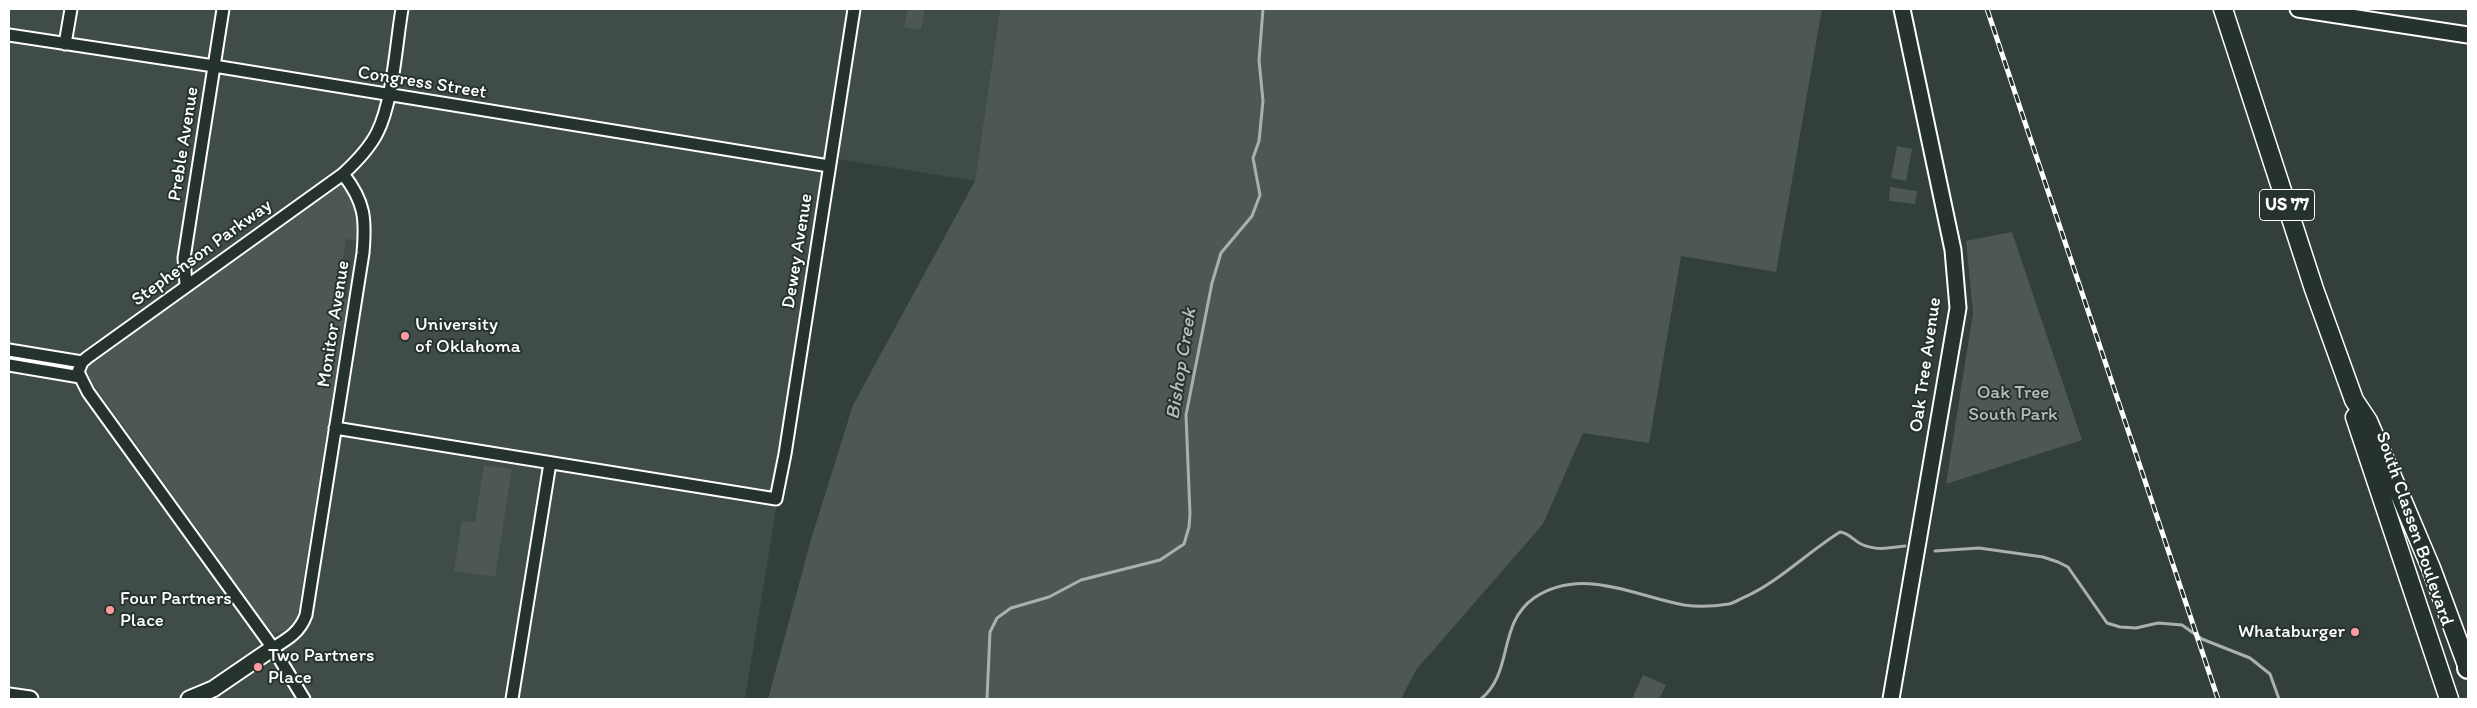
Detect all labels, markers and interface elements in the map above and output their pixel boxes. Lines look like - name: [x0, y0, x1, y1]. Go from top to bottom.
- street label: Congress Street: [356, 62, 488, 104]
- street label: Preble Avenue: [164, 85, 204, 203]
- road number: US 77: [2260, 190, 2314, 220]
- street label: Dewey Avenue: [778, 192, 818, 310]
- street label: Stephenson Parkway: [127, 194, 277, 312]
- street label: Monitor Avenue: [313, 259, 355, 389]
- street label: Oak Tree Avenue: [1905, 296, 1947, 434]
- water label: Bishop Creek: [1161, 307, 1203, 421]
- place label: University of Oklahoma: [415, 314, 521, 358]
- marker: University of Oklahoma: [399, 330, 411, 342]
- park label: Oak Tree South Park: [1968, 382, 2058, 426]
- street label: South Classen Boulevard: [2370, 429, 2458, 629]
- place label: Four Partners Place: [120, 588, 232, 632]
- marker: Four Partners Place: [104, 604, 116, 616]
- place label: Whataburger: [2238, 621, 2345, 643]
- marker: Whataburger: [2349, 626, 2361, 638]
- place label: Two Partners Place: [268, 645, 374, 689]
- marker: Two Partners Place: [252, 661, 264, 673]

